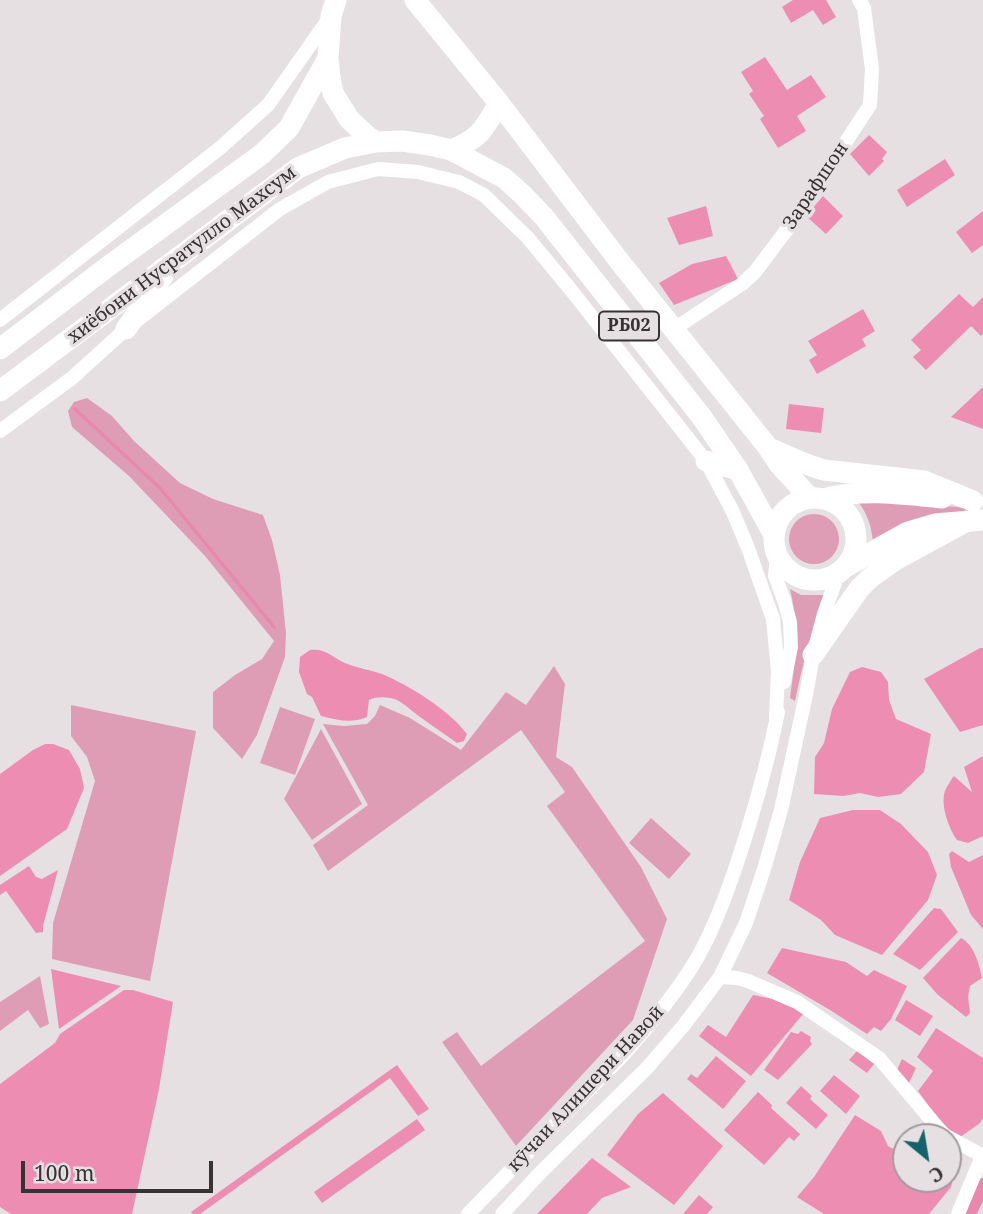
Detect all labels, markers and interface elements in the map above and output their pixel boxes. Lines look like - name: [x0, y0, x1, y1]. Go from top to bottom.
- street label: Зарафшон: [778, 138, 854, 234]
- street label: хиёбони Нусратулло Махсум: [63, 161, 301, 349]
- road number: РБ02: [599, 312, 659, 340]
- street label: кӯчаи Алишери Навоӣ: [503, 1001, 669, 1177]
- north arrow: [892, 1123, 962, 1193]
- scale bar: [24, 1148, 217, 1192]
- text: 100 m: [34, 1159, 95, 1187]
- text: С: [925, 1160, 948, 1189]

